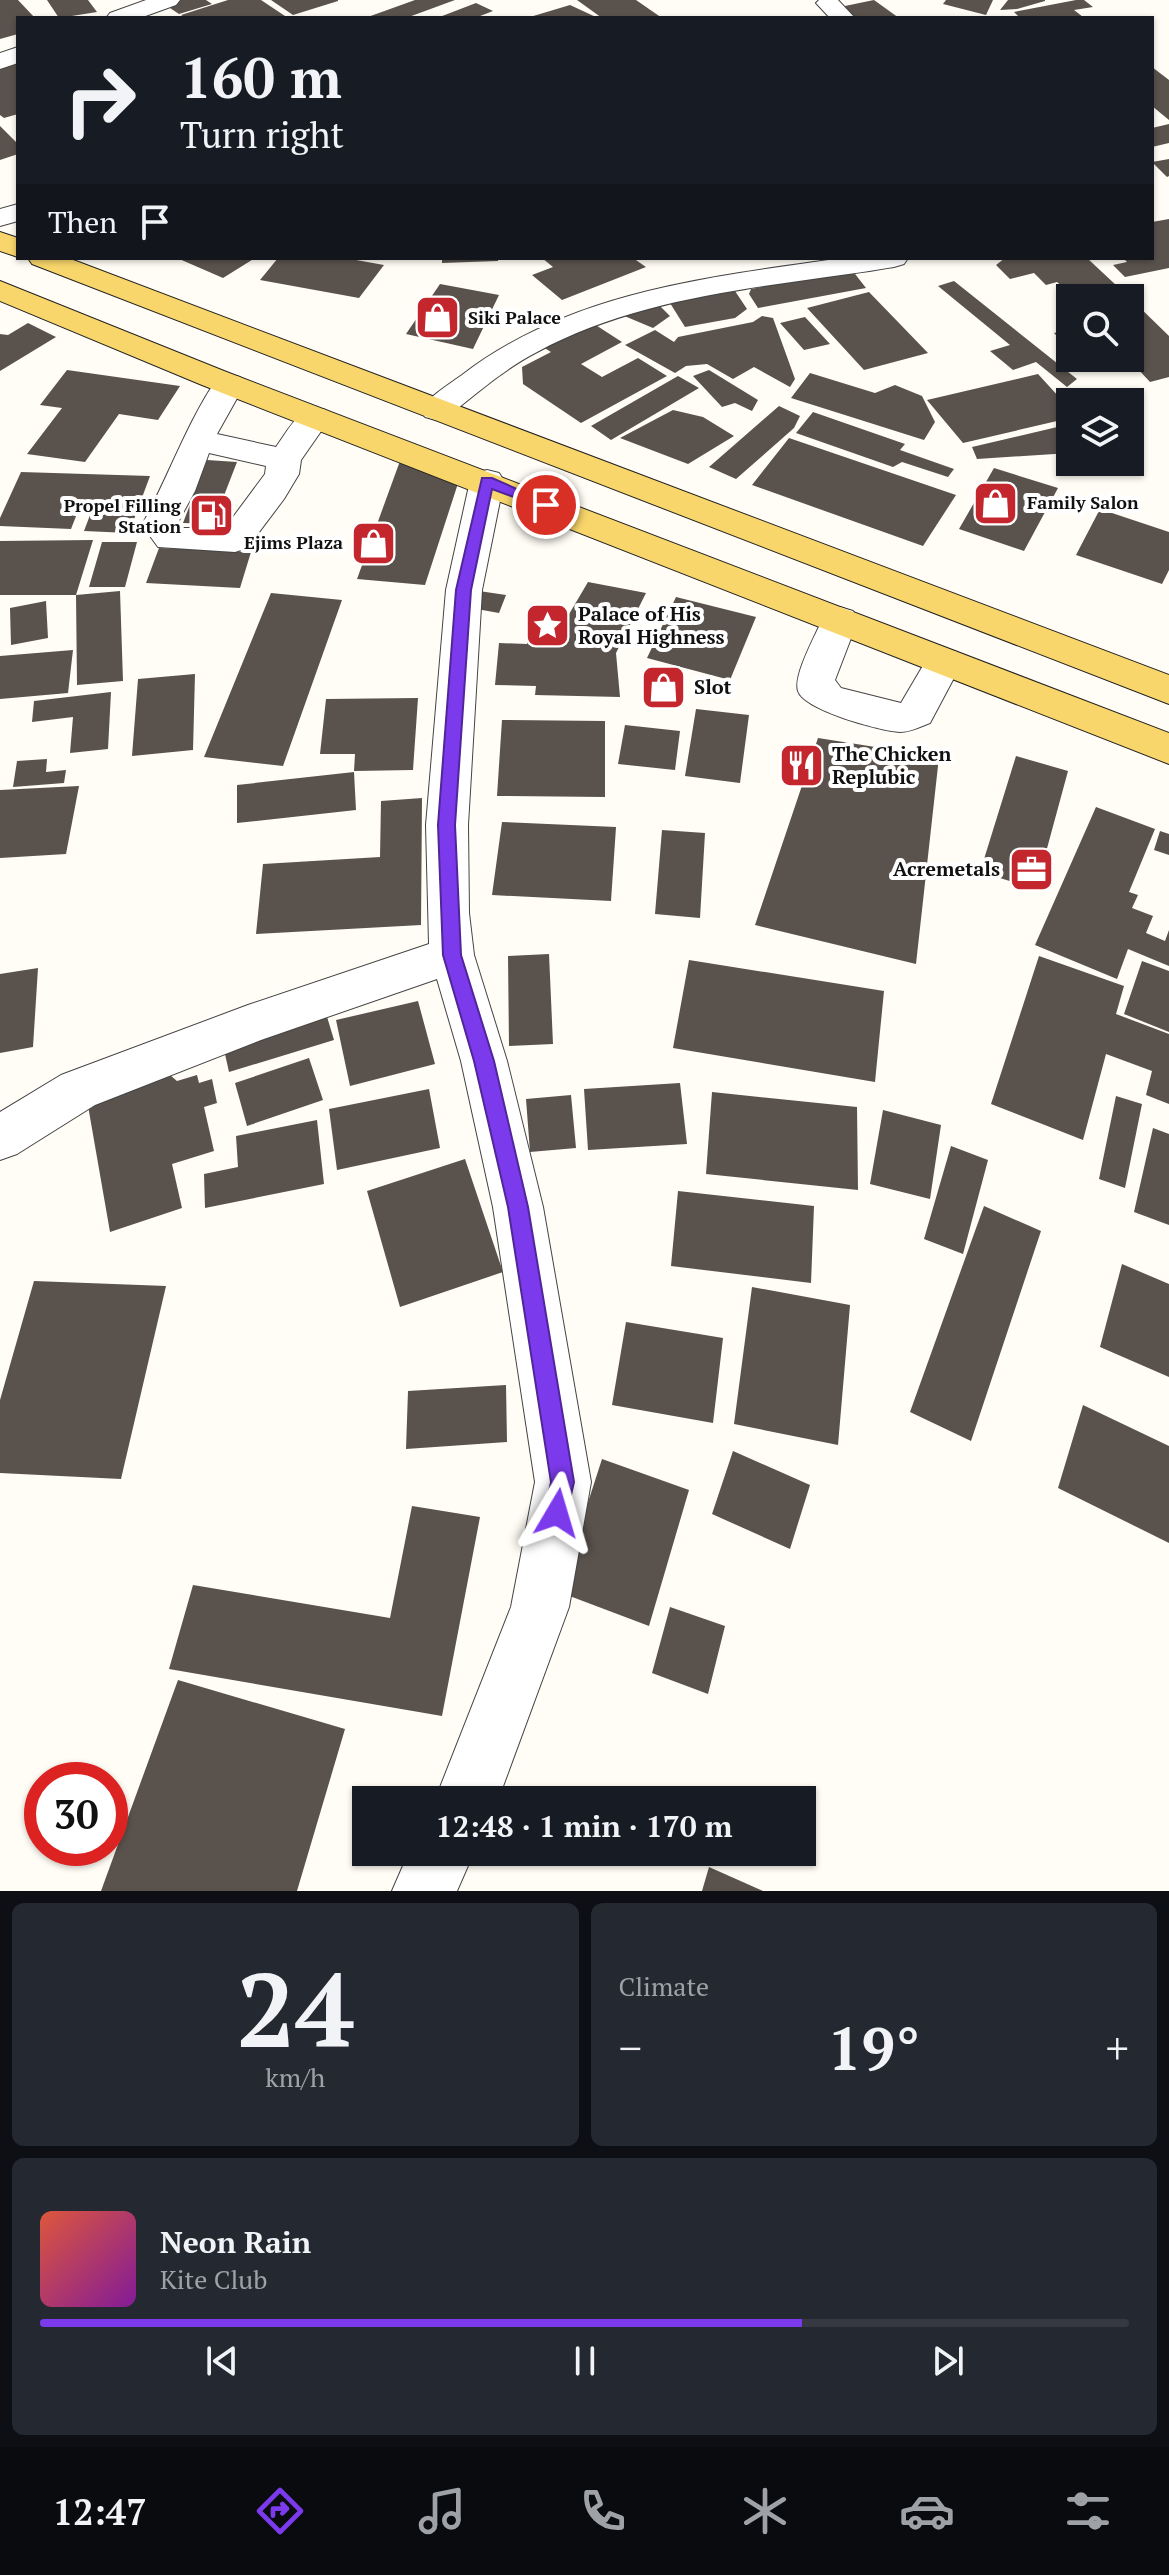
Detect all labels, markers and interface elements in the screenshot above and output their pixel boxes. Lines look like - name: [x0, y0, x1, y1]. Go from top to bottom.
- text: 160 m: [180, 40, 342, 114]
- icon: right: [48, 48, 152, 152]
- text: Turn right: [180, 111, 344, 158]
- icon: arrive: [133, 200, 177, 244]
- text: Then: [48, 202, 117, 242]
- map controls: [1056, 284, 1144, 476]
- button: search: [1056, 284, 1144, 372]
- shop icon: Siki Palace: [413, 294, 461, 342]
- place label: Siki Palace: [468, 305, 561, 329]
- button: layers: [1056, 388, 1144, 476]
- pin: [512, 471, 580, 539]
- shop icon: Family Salon: [972, 479, 1020, 527]
- icon: arrive: [524, 483, 568, 527]
- place label: Family Salon: [1027, 490, 1139, 514]
- fuel station icon: Propel Filling Station: [188, 492, 236, 540]
- place label: Propel Filling Station: [64, 493, 182, 538]
- shop icon: Ejims Plaza: [350, 519, 398, 567]
- place label: Ejims Plaza: [244, 530, 343, 554]
- place label: Palace of His Royal Highness: [578, 600, 725, 650]
- place icon: Palace of His Royal Highness: [523, 601, 571, 649]
- shop icon: Slot: [639, 663, 687, 711]
- place label: Slot: [694, 673, 732, 700]
- place label: The Chicken Replubic: [832, 740, 952, 790]
- restaurant icon: The Chicken Replubic: [777, 741, 825, 789]
- office icon: Acremetals: [1007, 845, 1055, 893]
- place label: Acremetals: [893, 855, 1000, 882]
- position arrow: [515, 1471, 599, 1555]
- speed limit sign: 30: [24, 1762, 128, 1866]
- text: 12:48 · 1 min · 170 m: [436, 1806, 732, 1846]
- text: 24: [236, 1939, 354, 2077]
- text: Climate: [619, 1969, 709, 2003]
- text: 19°: [827, 2008, 920, 2087]
- text: −: [619, 2018, 642, 2077]
- text: +: [1106, 2018, 1129, 2077]
- text: km/h: [265, 2060, 325, 2094]
- text: Neon Rain: [160, 2222, 311, 2262]
- text: Kite Club: [160, 2262, 267, 2296]
- icon: previous: [200, 2339, 244, 2383]
- icon: pause: [563, 2339, 607, 2383]
- icon: next: [926, 2339, 970, 2383]
- icon: directions: [252, 2483, 308, 2539]
- icon: music: [414, 2483, 470, 2539]
- icon: phone: [575, 2483, 631, 2539]
- icon: climate: [737, 2483, 793, 2539]
- icon: car: [899, 2483, 955, 2539]
- icon: filters: [1060, 2483, 1116, 2539]
- text: 12:47: [53, 2488, 147, 2535]

